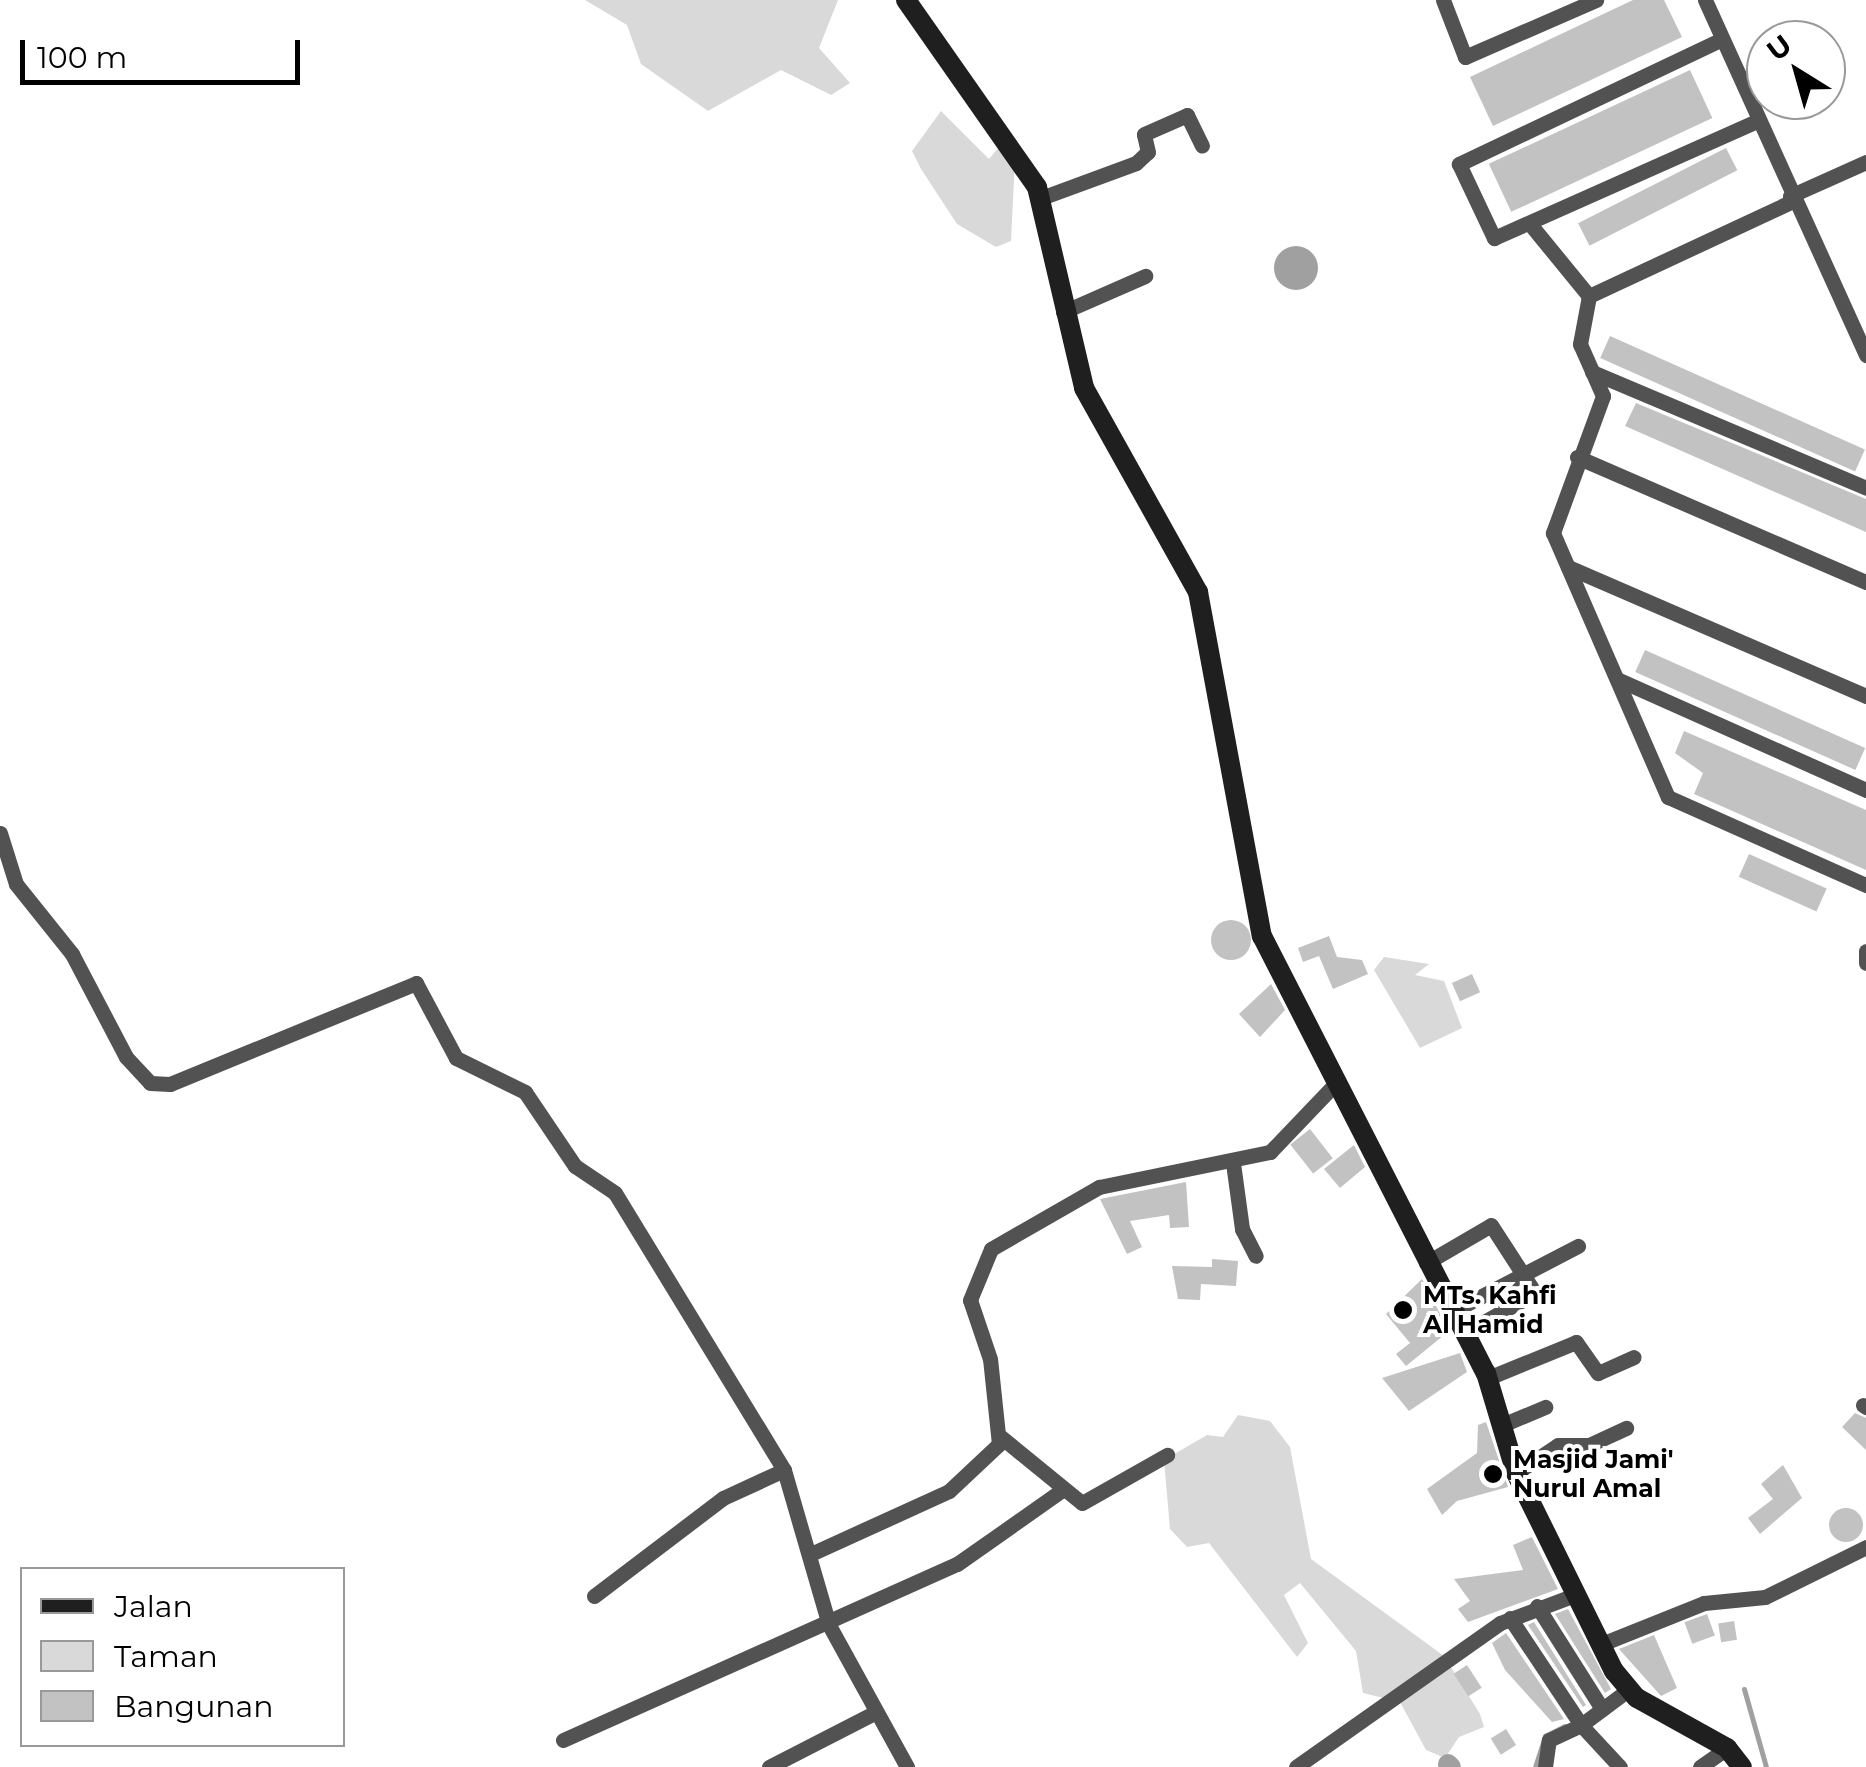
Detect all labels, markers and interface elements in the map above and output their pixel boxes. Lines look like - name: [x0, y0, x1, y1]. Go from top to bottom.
- scale bar: [25, 20, 305, 82]
- north arrow: [1746, 20, 1846, 120]
- text: U: [1760, 27, 1798, 68]
- text: 100 m: [37, 39, 127, 76]
- place label: MTs. Kahfi Al Hamid: [1423, 1281, 1556, 1340]
- marker: MTs. Kahfi Al Hamid: [1392, 1299, 1414, 1321]
- place label: Masjid Jami' Nurul Amal: [1513, 1445, 1674, 1504]
- marker: Masjid Jami' Nurul Amal: [1482, 1463, 1504, 1485]
- legend: [20, 1567, 345, 1747]
- text: Jalan: [114, 1588, 193, 1625]
- text: Taman: [114, 1638, 218, 1675]
- text: Bangunan: [114, 1688, 274, 1725]

